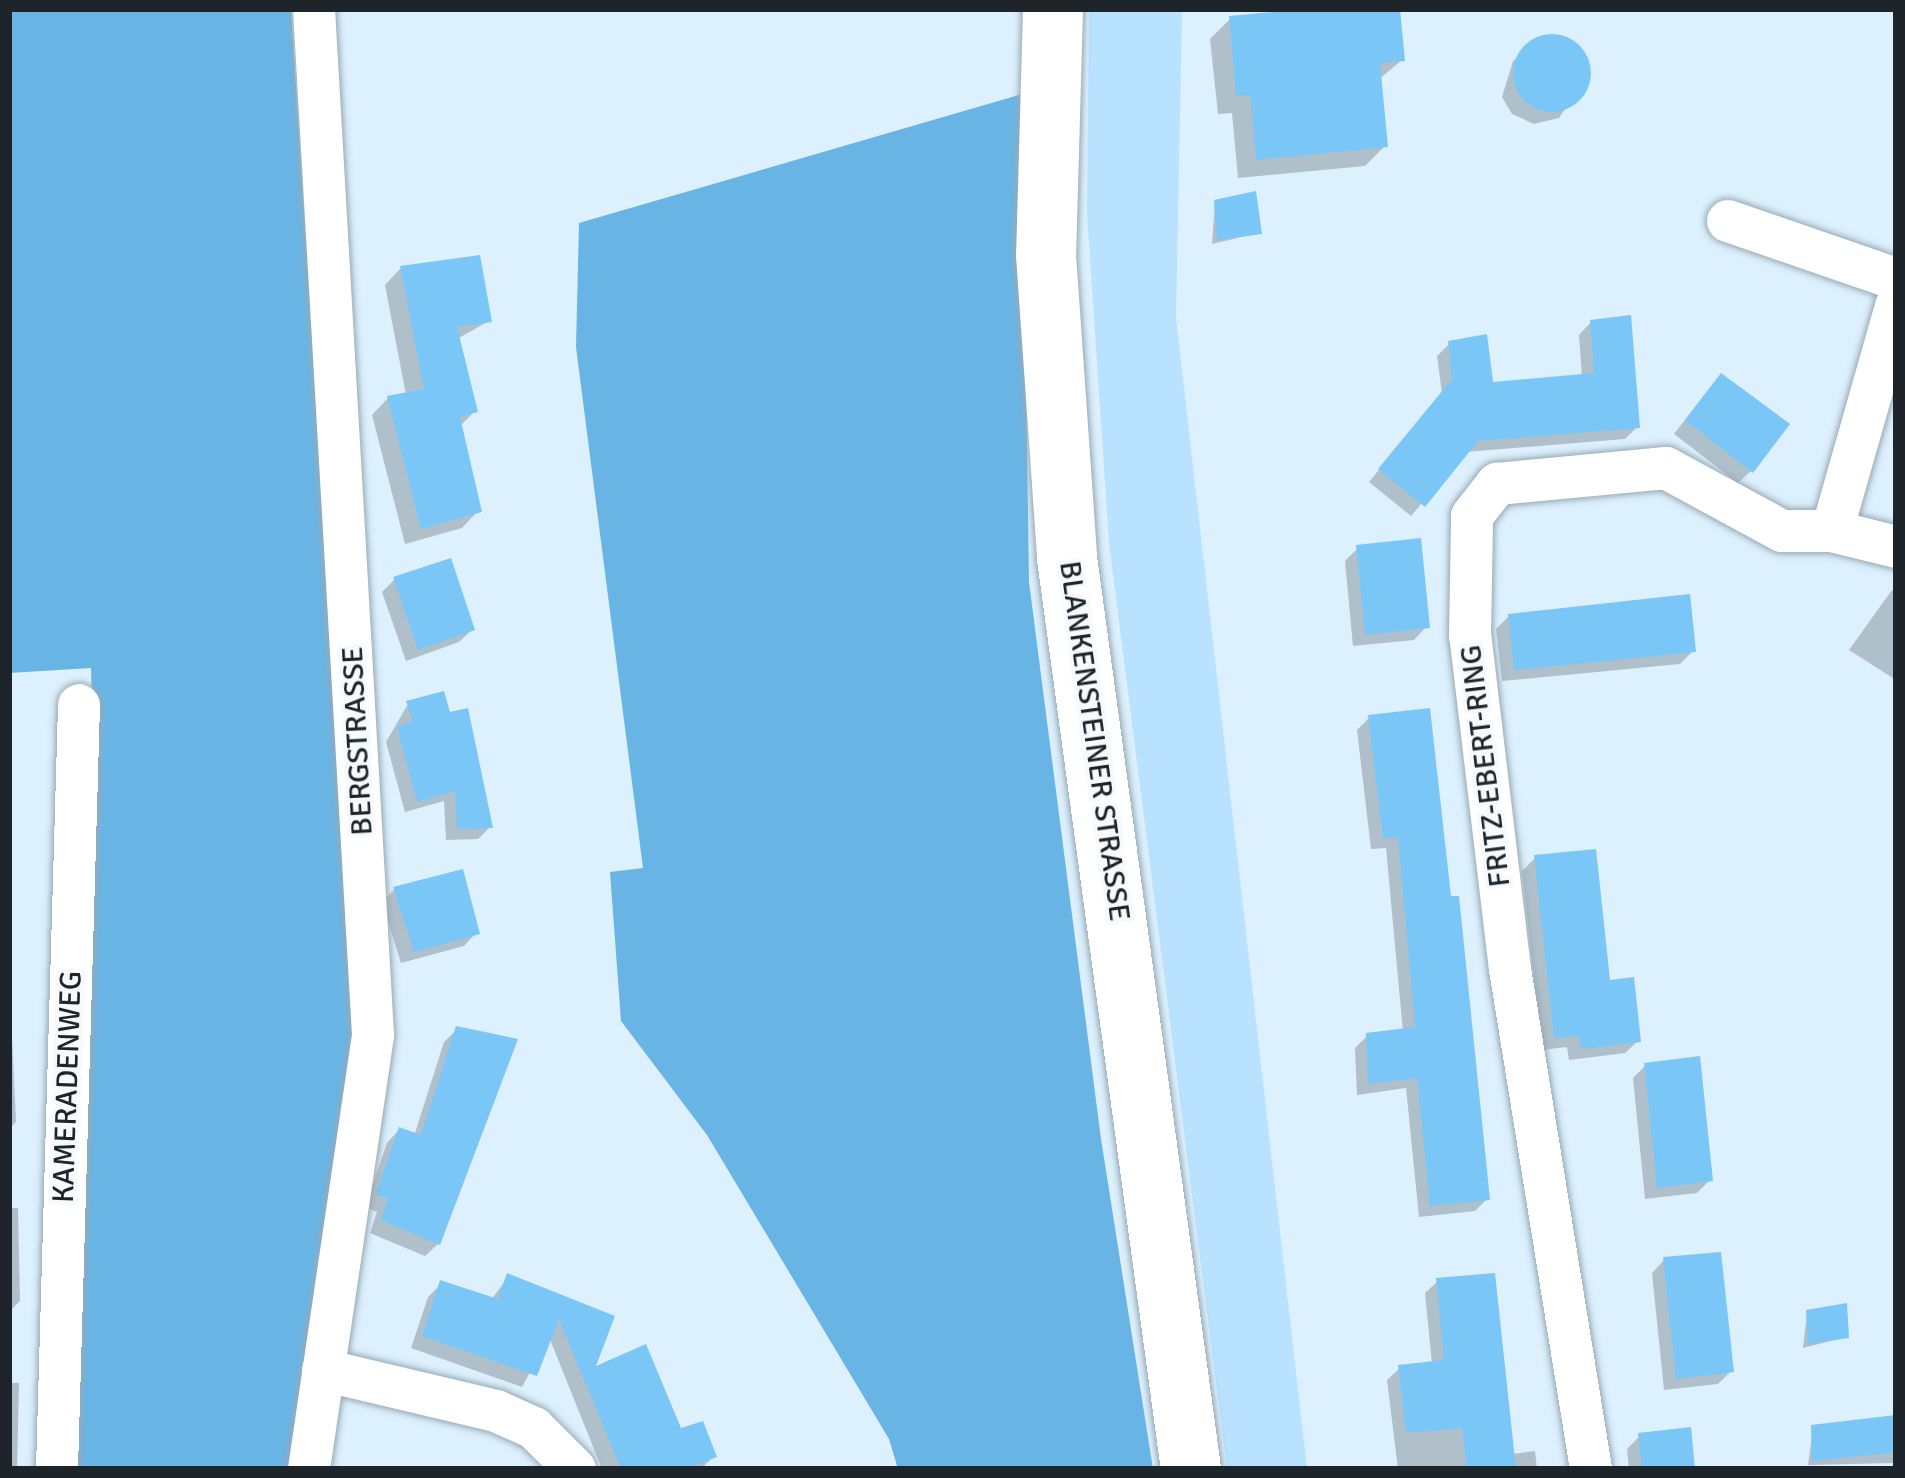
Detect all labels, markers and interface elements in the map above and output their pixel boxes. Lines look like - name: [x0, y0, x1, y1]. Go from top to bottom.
- street label: BLANKENSTEINER STRASSE: [1051, 559, 1137, 923]
- street label: FRITZ-EBERT-RING: [1453, 643, 1519, 889]
- street label: BERGSTRASSE: [335, 646, 381, 836]
- street label: KAMERADENWEG: [46, 970, 90, 1204]

